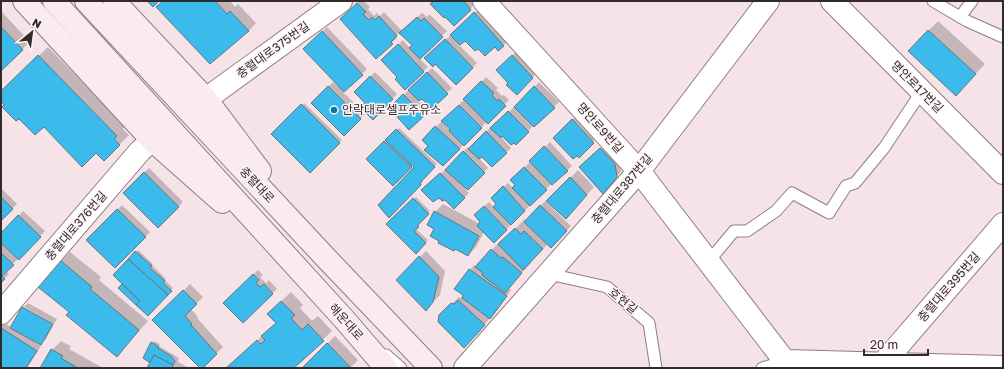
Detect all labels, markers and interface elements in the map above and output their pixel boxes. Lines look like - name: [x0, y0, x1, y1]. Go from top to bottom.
- north arrow: [12, 12, 52, 52]
- text: N: [30, 15, 44, 31]
- street label: 충렬대로375번길: [233, 18, 312, 81]
- street label: 명안로17번길: [888, 58, 946, 116]
- street label: 명안로9번길: [574, 99, 627, 156]
- place label: 안락대로셀프주유소: [342, 102, 441, 117]
- marker: 안락대로셀프주유소: [329, 105, 339, 115]
- street label: 충렬대로387번길: [588, 151, 655, 227]
- street label: 충렬대로: [237, 163, 278, 206]
- street label: 충렬대로376번길: [41, 188, 110, 263]
- street label: 충렬대로395번길: [914, 249, 983, 325]
- street label: 호현길: [606, 284, 641, 317]
- street label: 해운대로: [326, 300, 367, 343]
- scale bar: [864, 331, 928, 357]
- text: 20 m: [870, 337, 898, 352]

